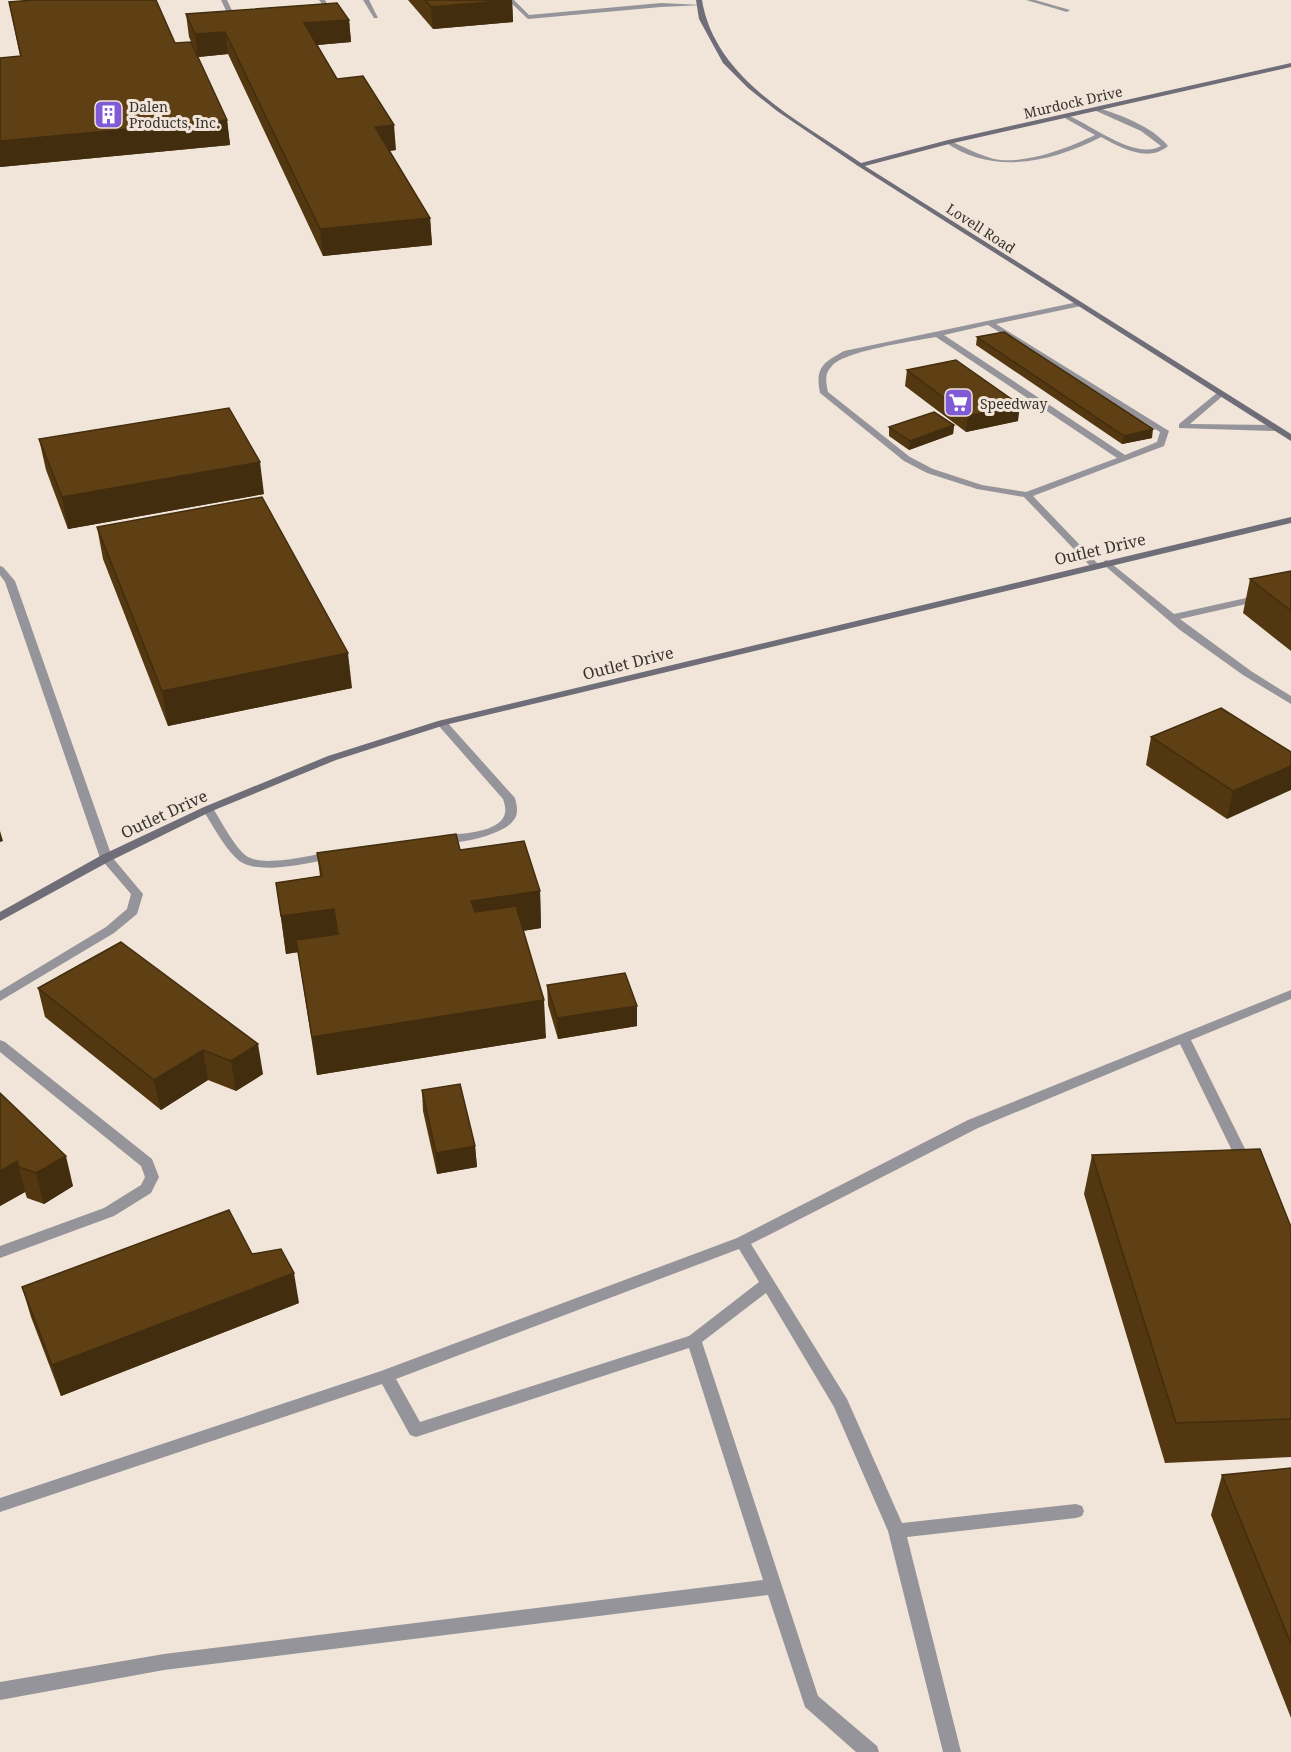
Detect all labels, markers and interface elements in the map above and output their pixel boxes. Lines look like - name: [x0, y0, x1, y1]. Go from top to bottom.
- street label: Murdock Drive: [1022, 81, 1124, 123]
- place label: Dalen Products, Inc.: [129, 97, 219, 132]
- building icon: Dalen Products, Inc.: [92, 98, 124, 130]
- street label: Lovell Road: [943, 199, 1019, 258]
- supermarket icon: Speedway: [943, 387, 975, 419]
- place label: Speedway: [980, 394, 1047, 413]
- street label: Outlet Drive: [1052, 528, 1148, 570]
- street label: Outlet Drive: [580, 641, 676, 685]
- street label: Outlet Drive: [117, 784, 211, 844]

